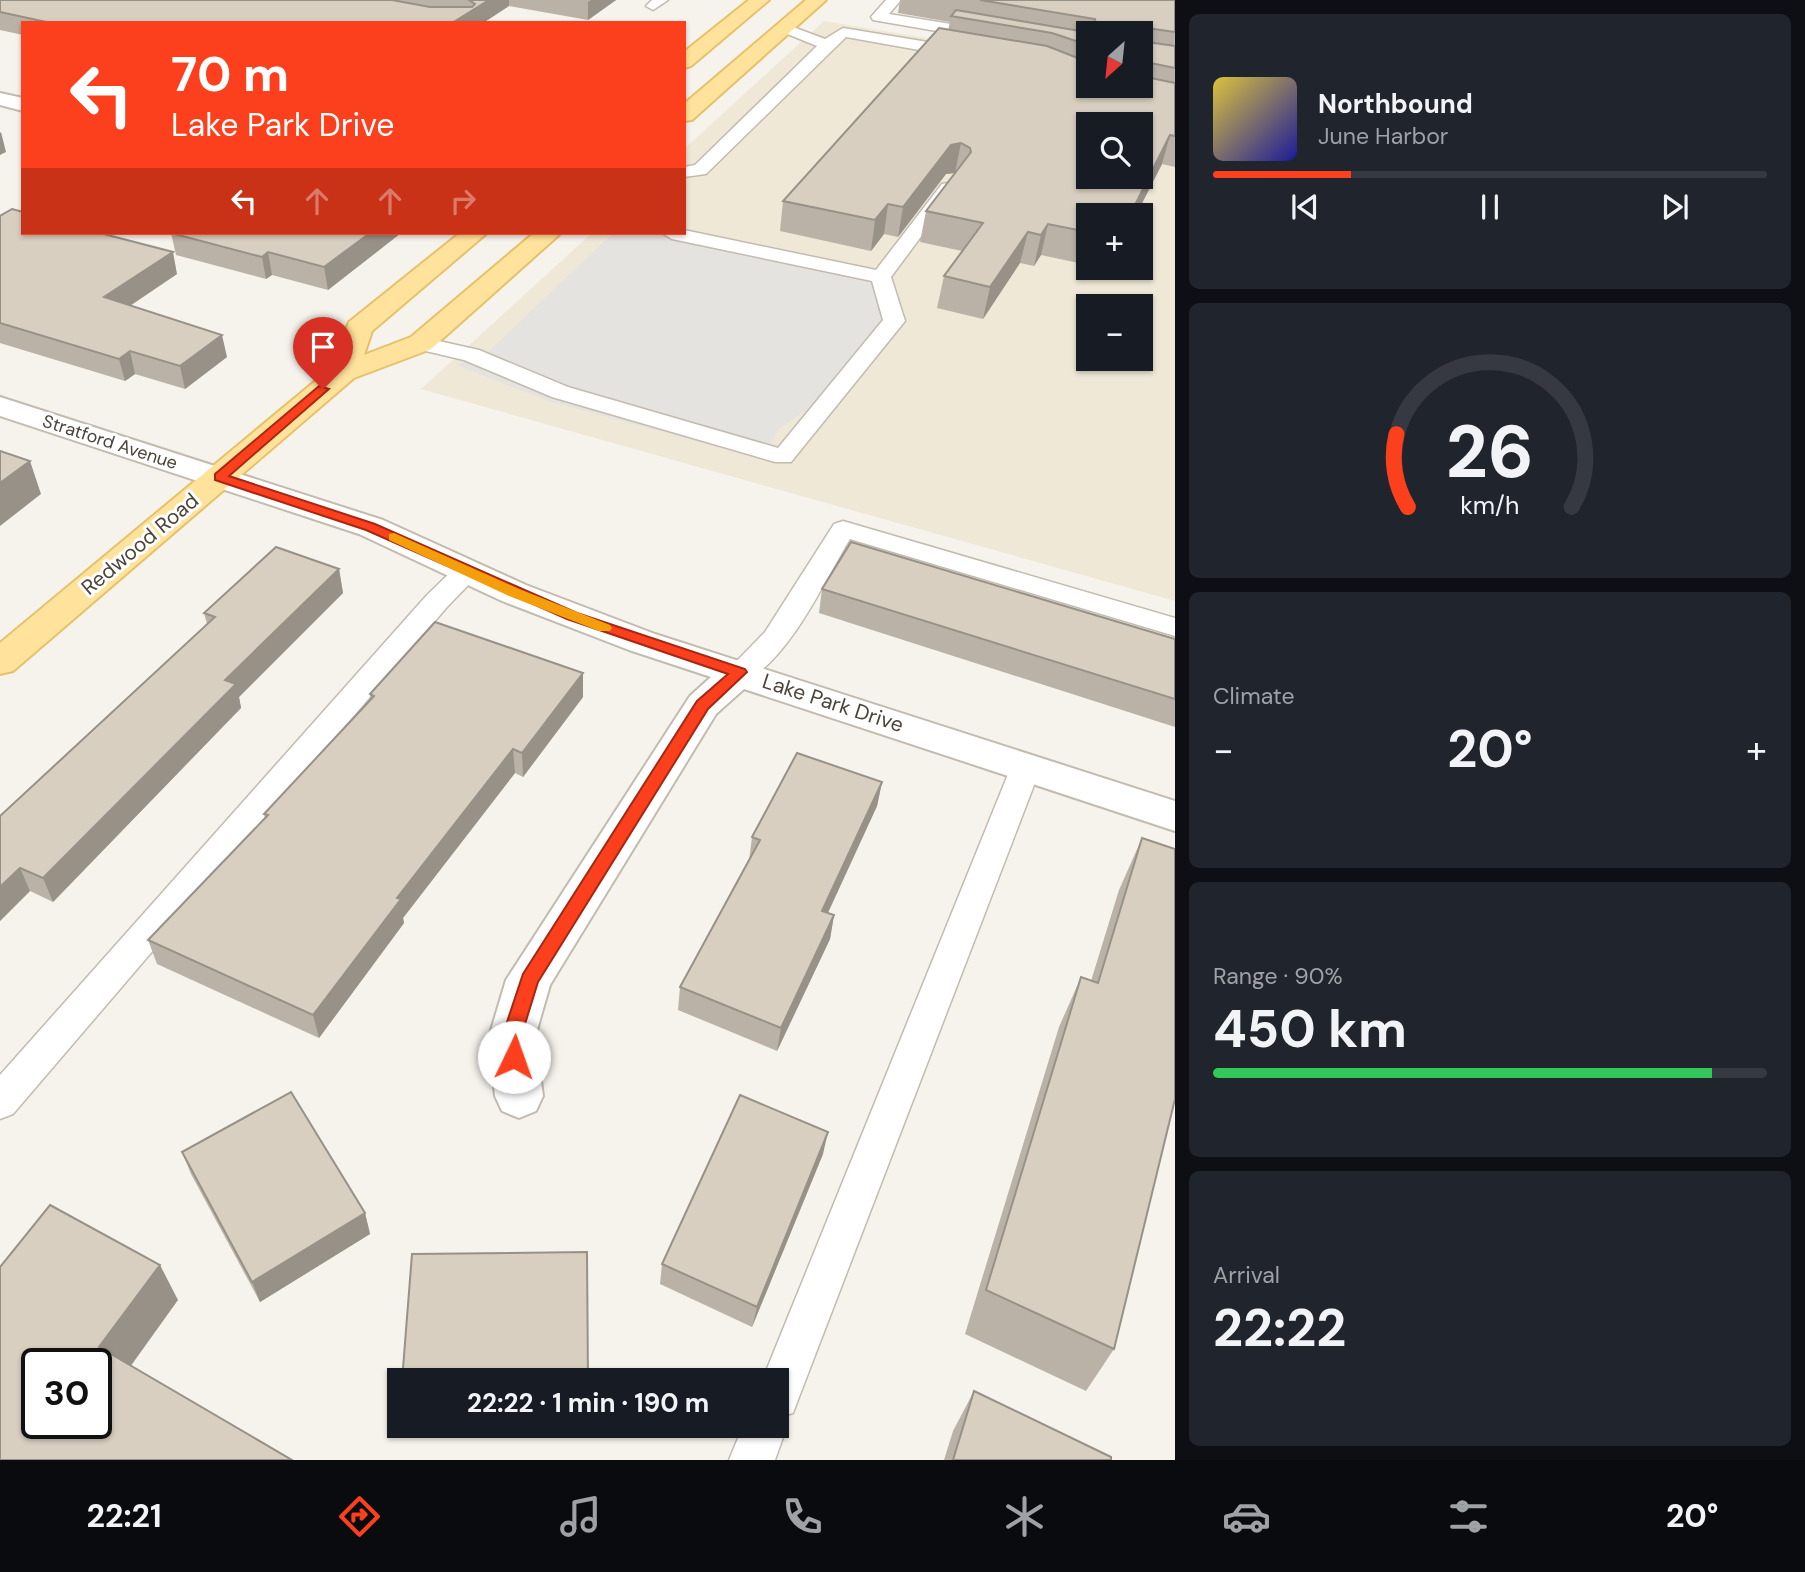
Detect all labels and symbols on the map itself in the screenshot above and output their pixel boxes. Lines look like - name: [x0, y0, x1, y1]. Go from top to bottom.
- north arrow: [1076, 21, 1153, 98]
- pin: [293, 317, 353, 389]
- street label: Stratford Avenue: [39, 409, 181, 475]
- street label: Redwood Road: [75, 487, 205, 601]
- street label: Lake Park Drive: [759, 667, 907, 739]
- position arrow: [477, 1020, 551, 1094]
- speed limit sign: 30: [21, 1348, 112, 1439]

